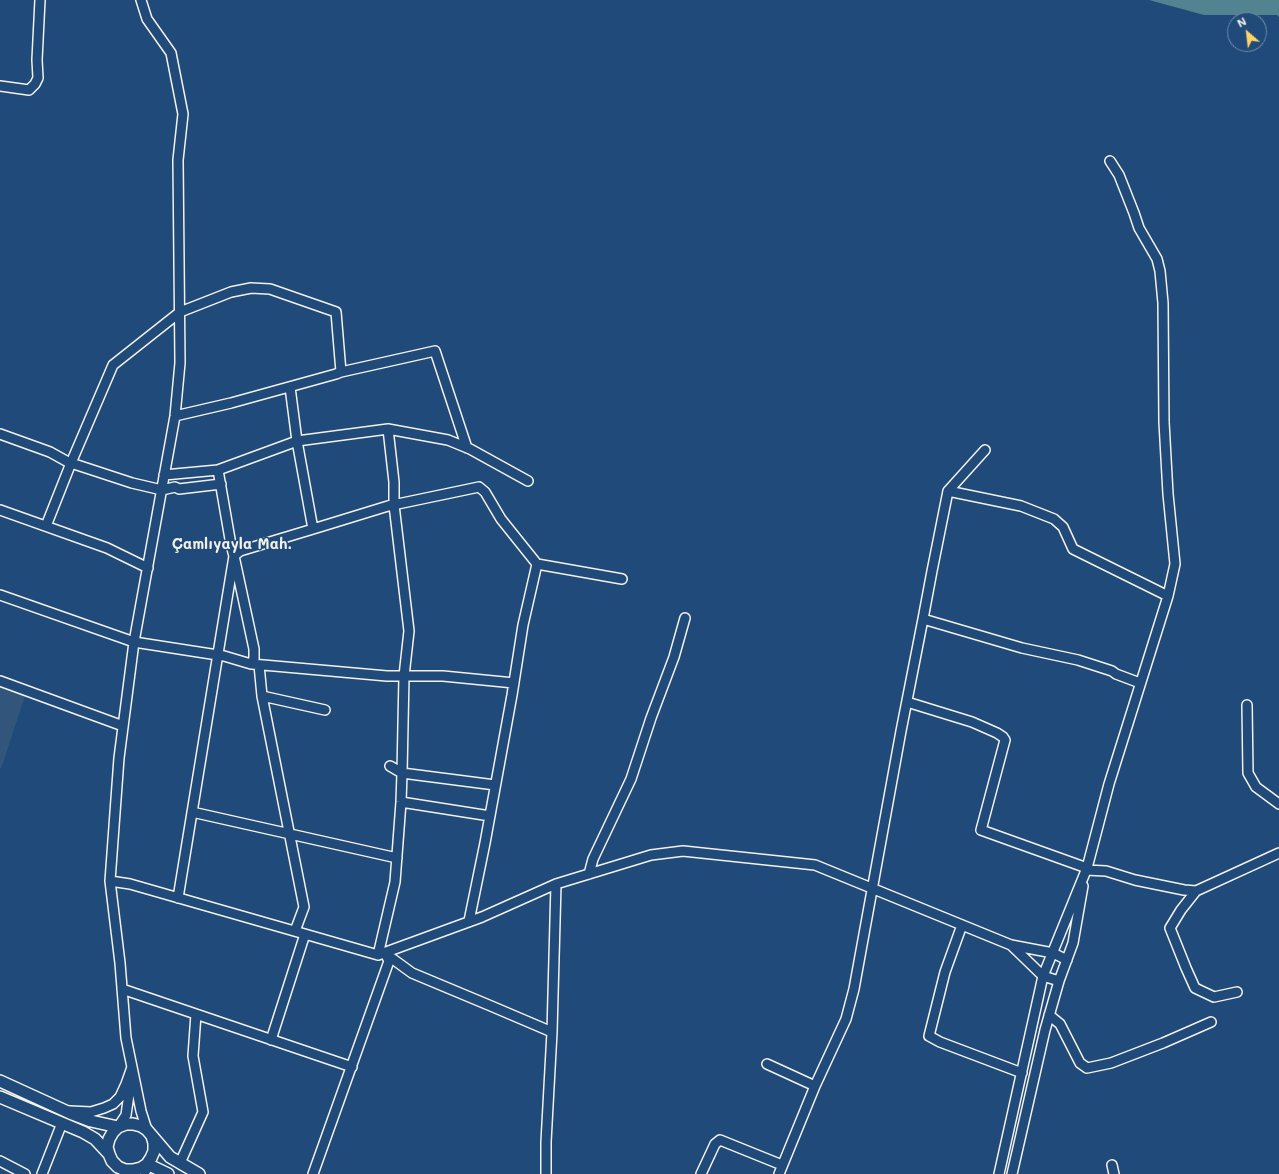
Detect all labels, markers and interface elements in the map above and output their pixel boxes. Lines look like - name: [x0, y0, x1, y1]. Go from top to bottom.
- north arrow: [1227, 12, 1267, 52]
- text: N: [1234, 13, 1249, 30]
- district label: Çamlıyayla Mah.: [172, 535, 292, 553]

